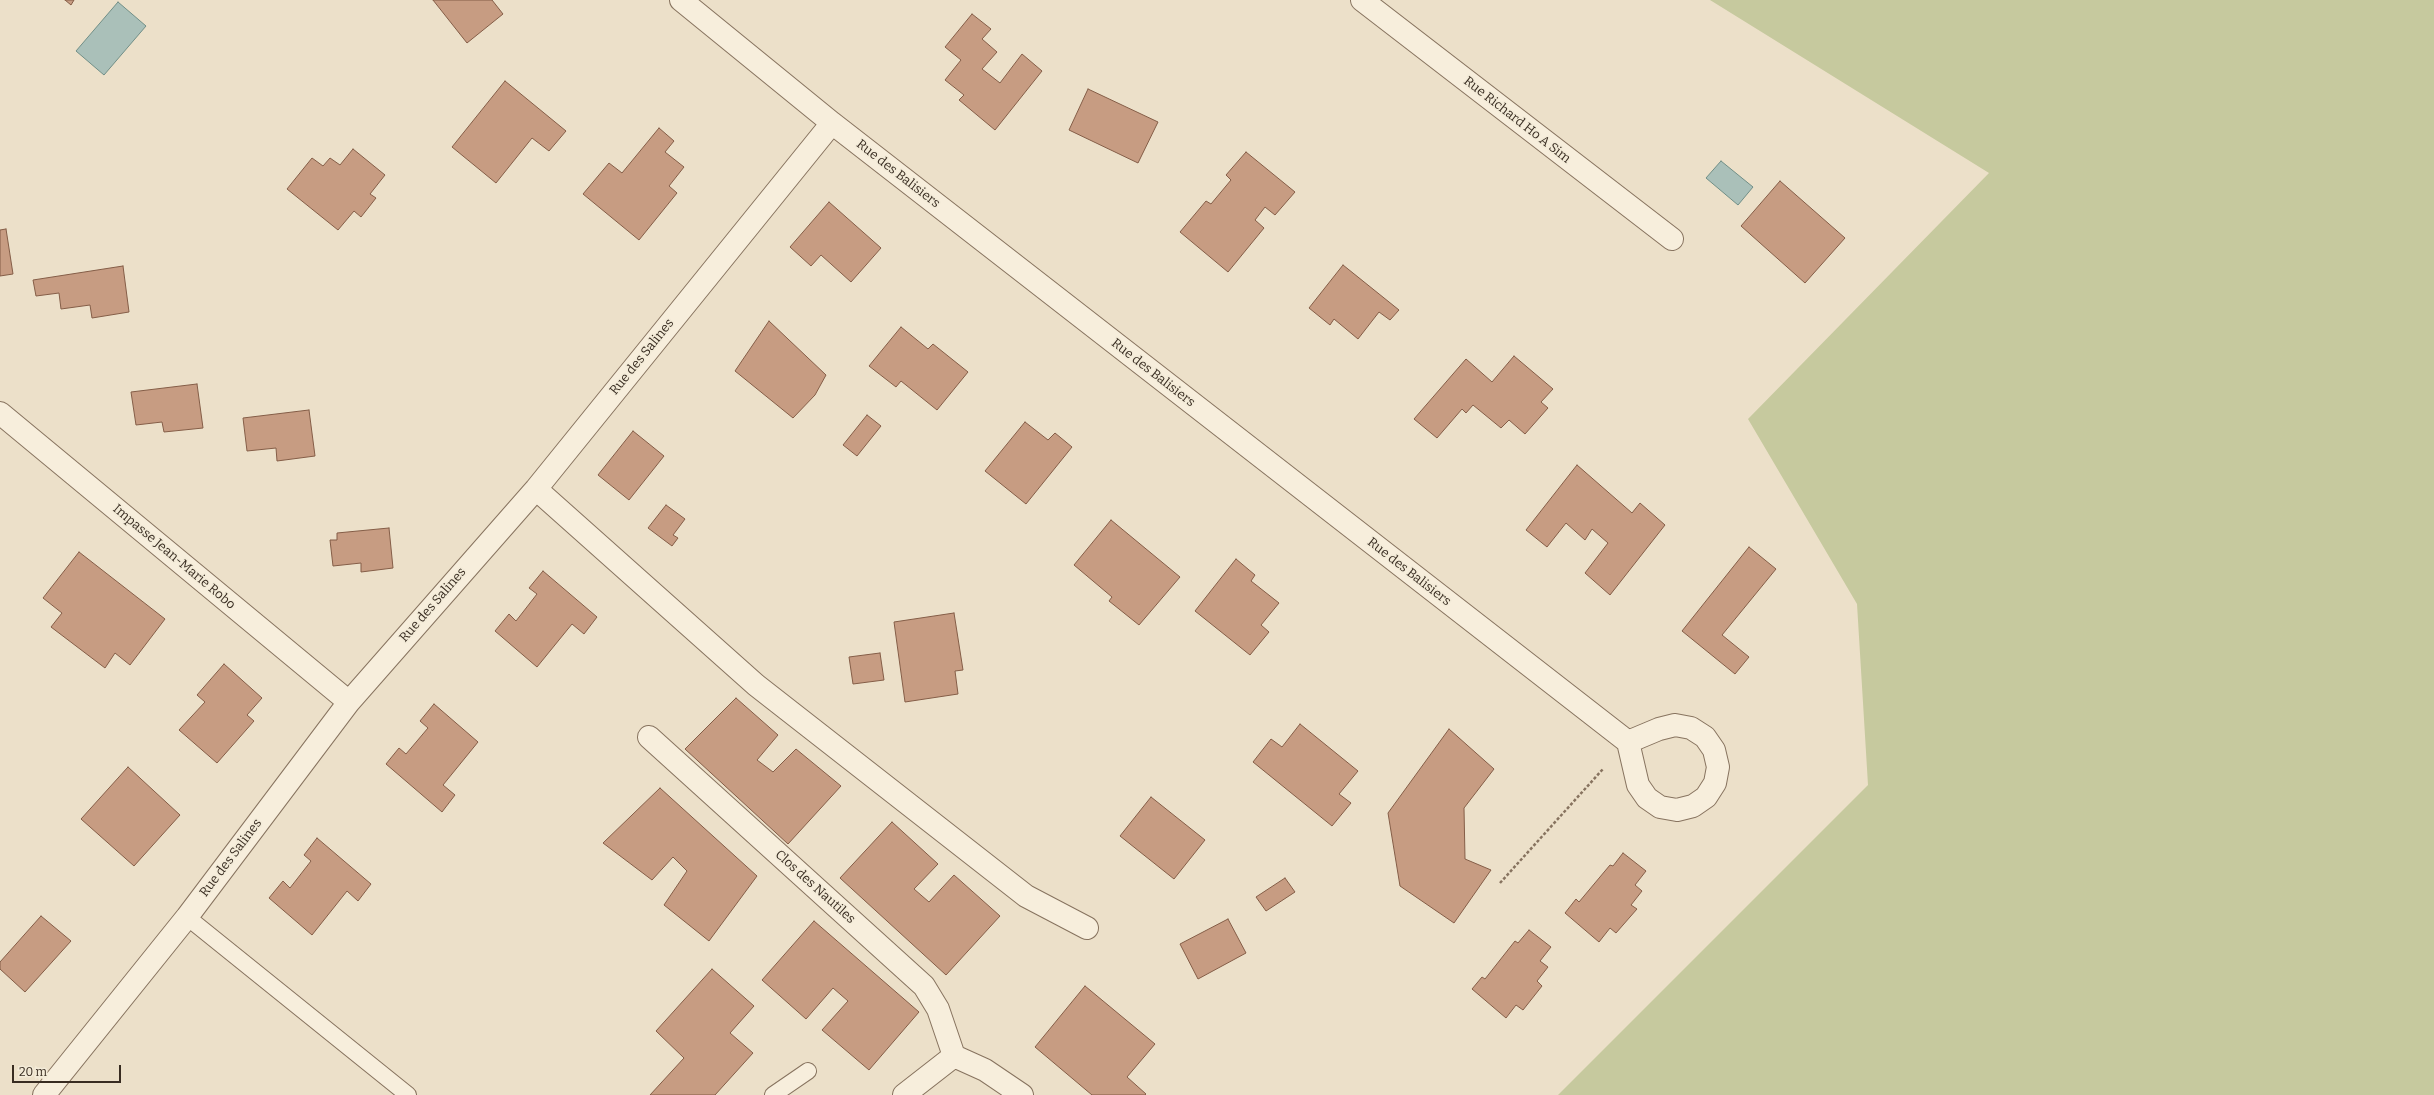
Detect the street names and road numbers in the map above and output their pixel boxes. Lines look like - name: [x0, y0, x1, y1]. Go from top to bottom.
- street label: Rue Richard Ho A Sim: [1460, 73, 1574, 167]
- street label: Rue des Balisiers: [853, 137, 943, 211]
- street label: Rue des Salines: [607, 316, 677, 398]
- street label: Rue des Balisiers: [1108, 336, 1198, 410]
- street label: Impasse Jean-Marie Robo: [110, 501, 238, 613]
- street label: Rue des Balisiers: [1364, 535, 1454, 609]
- street label: Rue des Salines: [396, 565, 470, 645]
- street label: Rue des Salines: [197, 816, 265, 900]
- street label: Clos des Nautiles: [772, 847, 858, 927]

